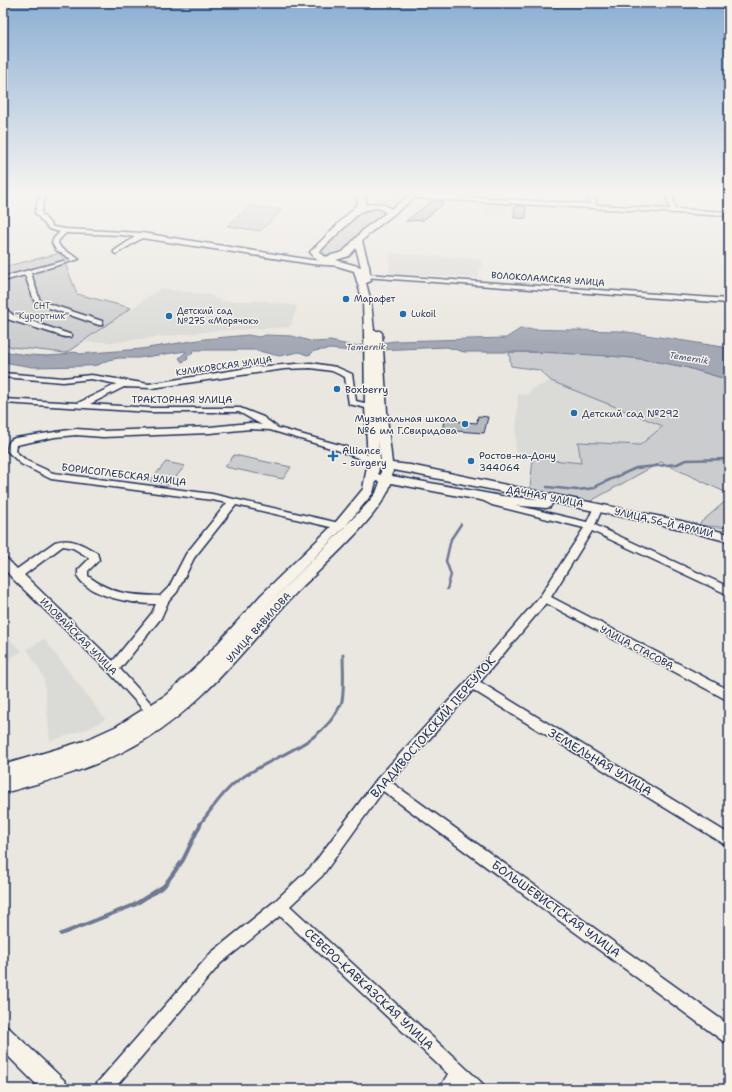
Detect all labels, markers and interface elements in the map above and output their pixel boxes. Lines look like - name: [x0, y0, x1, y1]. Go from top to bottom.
- street label: ВОЛОКОЛАМСКАЯ УЛИЦА: [491, 269, 606, 289]
- place label: Марафет: [354, 293, 396, 305]
- marker: Марафет: [341, 294, 351, 304]
- park label: СНТ "Курортник": [15, 300, 69, 322]
- place label: Детский сад №275 «Морячок»: [177, 305, 259, 327]
- place label: Lukoil: [411, 308, 436, 320]
- marker: Lukoil: [398, 309, 408, 319]
- marker: Детский сад №275 «Морячок»: [164, 311, 174, 321]
- water label: Temernik: [346, 341, 387, 353]
- water label: Temernik: [669, 349, 710, 367]
- street label: КУЛИКОВСКАЯ УЛИЦА: [175, 353, 273, 379]
- place label: Boxberry: [345, 383, 388, 396]
- marker: Boxberry: [332, 384, 342, 394]
- street label: ТРАКТОРНАЯ УЛИЦА: [132, 393, 232, 406]
- place label: Детский сад №292: [582, 407, 679, 420]
- marker: Детский сад №292: [569, 408, 579, 418]
- place label: Музыкальная школа №6 им Г.Свиридова: [355, 412, 458, 437]
- marker: Музыкальная школа №6 им Г.Свиридова: [460, 419, 470, 429]
- place label: Alliance - surgery: [342, 444, 387, 469]
- place label: Ростов-на-Дону 344064: [479, 449, 556, 474]
- marker: Alliance - surgery: [327, 450, 339, 462]
- marker: Ростов-на-Дону 344064: [466, 456, 476, 466]
- street label: БОРИСОГЛЕБСКАЯ УЛИЦА: [61, 460, 187, 489]
- street label: ДАЧНАЯ УЛИЦА: [505, 483, 585, 510]
- street label: УЛИЦА 56-Й АРМИИ: [613, 505, 715, 540]
- street label: УЛИЦА ВАВИЛОВА: [223, 589, 293, 665]
- street label: ИЛОВАЙСКАЯ УЛИЦА: [37, 595, 120, 678]
- street label: УЛИЦА СТАСОВА: [598, 622, 676, 672]
- street label: ВЛАДИВОСТОКСКИЙ ПЕРЕУЛОК: [367, 652, 499, 801]
- street label: ЗЕМЕЛЬНАЯ УЛИЦА: [545, 725, 655, 799]
- street label: БОЛЬШЕВИСТСКАЯ УЛИЦА: [488, 857, 624, 961]
- street label: СЕВЕРО-КАВКАЗСКАЯ УЛИЦА: [301, 925, 437, 1053]

